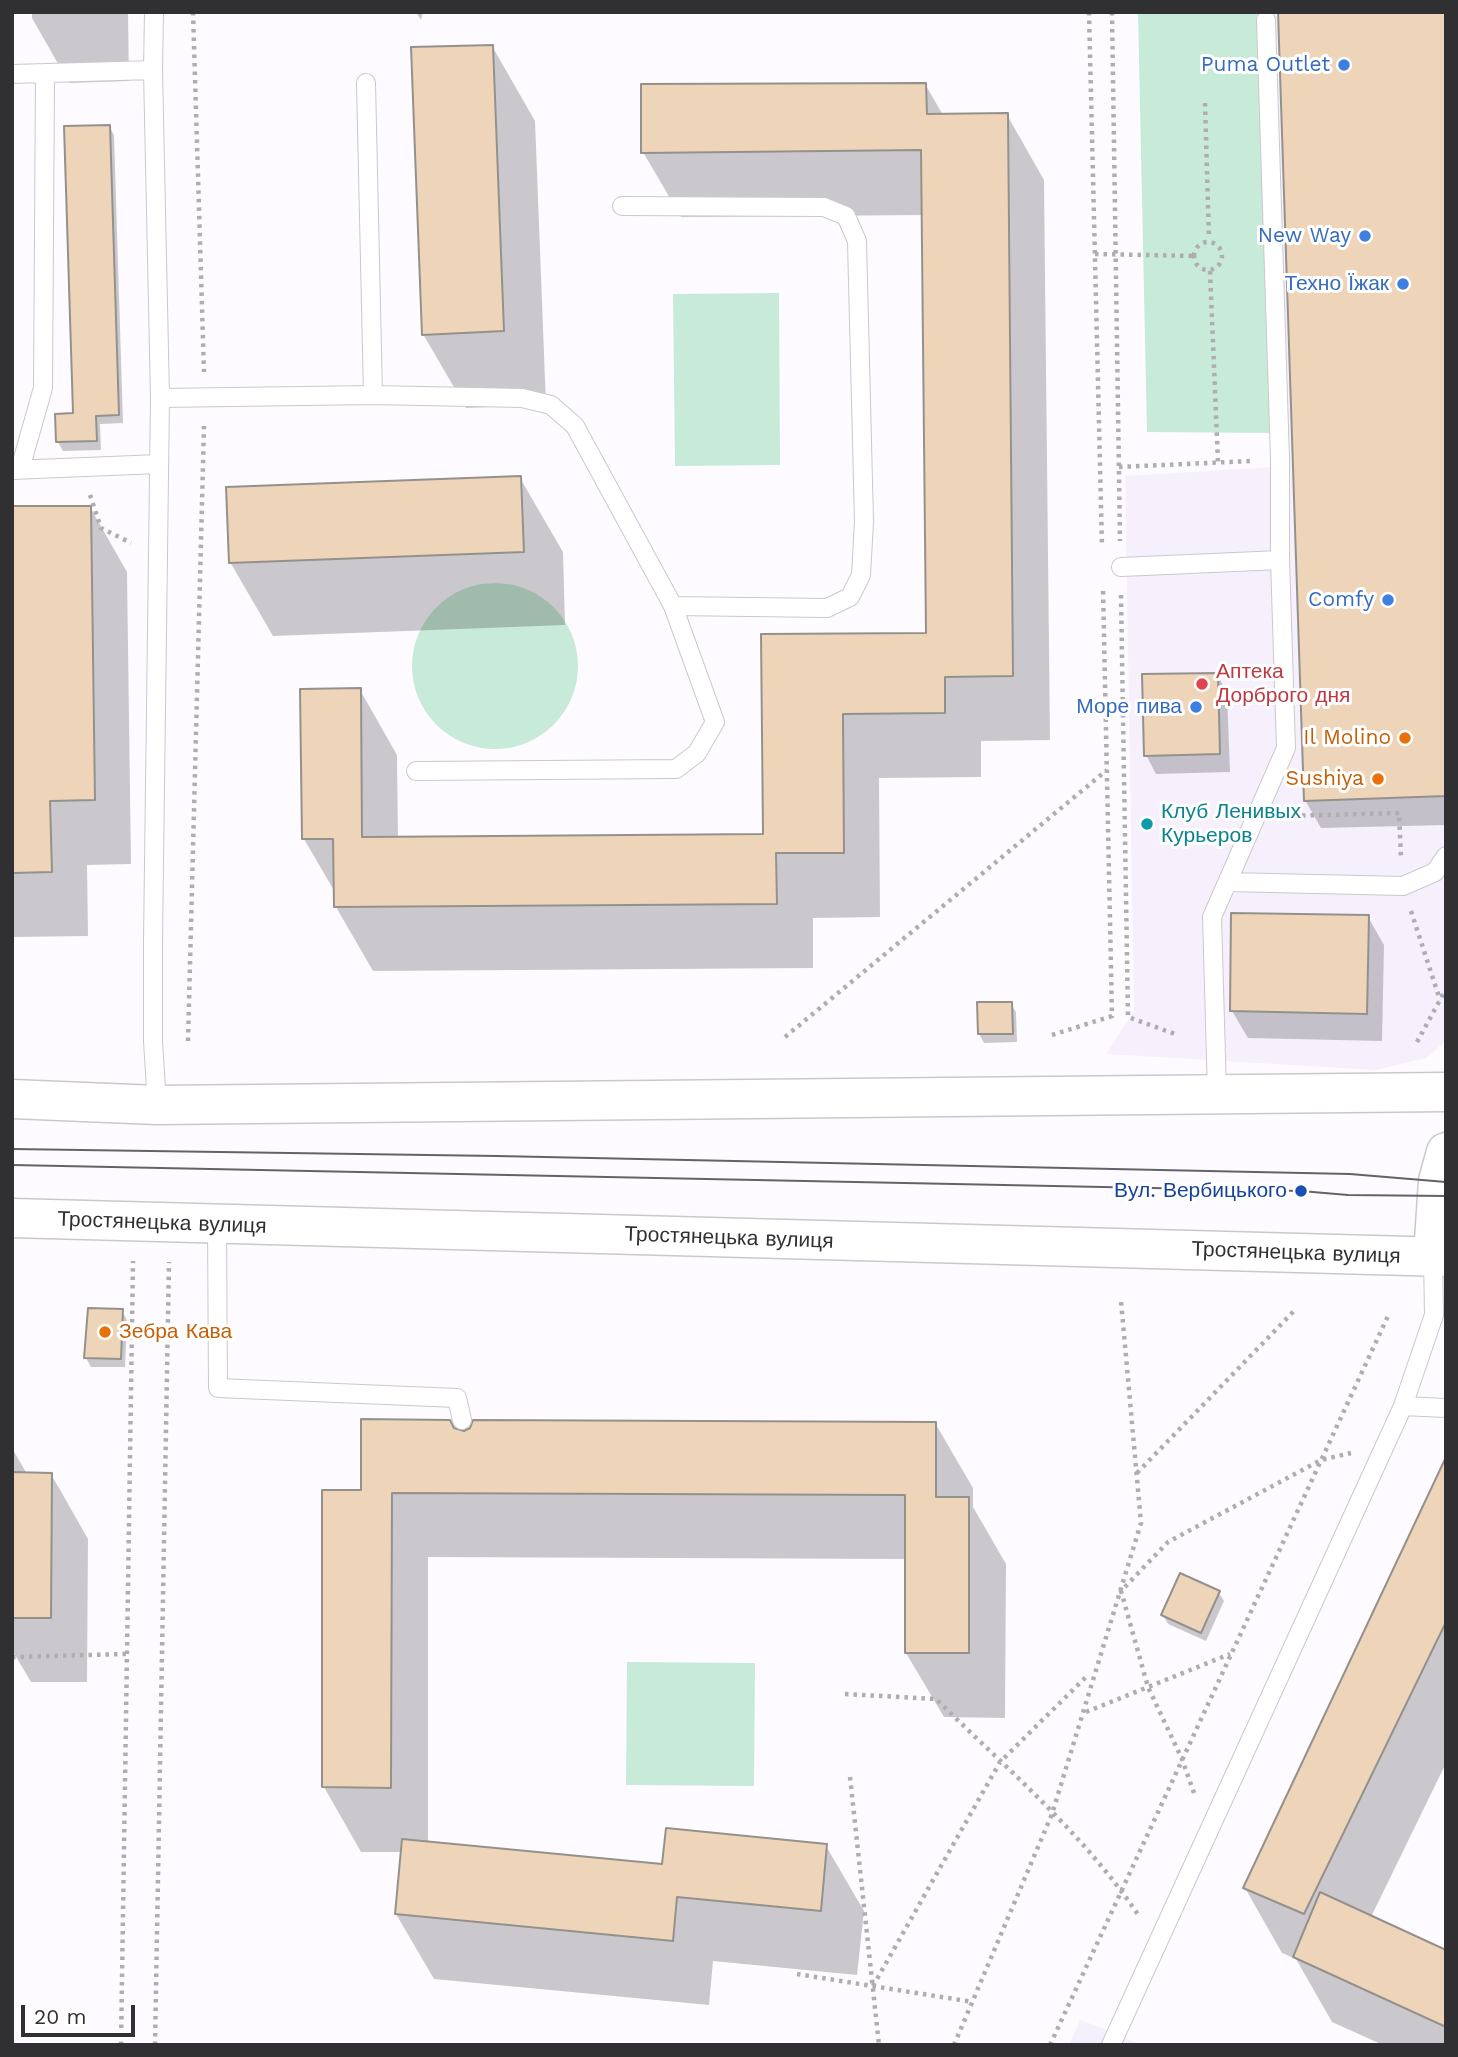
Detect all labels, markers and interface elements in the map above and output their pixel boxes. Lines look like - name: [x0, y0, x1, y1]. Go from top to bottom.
- place label: Puma Outlet: [1201, 52, 1330, 78]
- marker: Puma Outlet: [1336, 57, 1352, 73]
- place label: New Way: [1258, 223, 1351, 249]
- marker: New Way: [1357, 228, 1373, 244]
- place label: Техно Їжак: [1284, 271, 1389, 297]
- marker: Техно Їжак: [1395, 276, 1411, 292]
- place label: Comfy: [1308, 587, 1374, 613]
- marker: Comfy: [1380, 592, 1396, 608]
- place label: Аптека Дорброго дня: [1216, 659, 1350, 709]
- marker: Аптека Дорброго дня: [1194, 676, 1210, 692]
- place label: Море пива: [1076, 694, 1182, 720]
- marker: Море пива: [1188, 699, 1204, 715]
- place label: Il Molino: [1303, 725, 1391, 751]
- marker: Il Molino: [1397, 730, 1413, 746]
- place label: Sushiya: [1286, 766, 1364, 792]
- marker: Sushiya: [1370, 771, 1386, 787]
- place label: Клуб Ленивых Курьеров: [1161, 799, 1301, 849]
- marker: Клуб Ленивых Курьеров: [1139, 816, 1155, 832]
- place label: Вул. Вербицького: [1114, 1178, 1287, 1204]
- marker: Вул. Вербицького: [1293, 1183, 1309, 1199]
- street label: Тростянецька вулиця: [57, 1207, 267, 1239]
- street label: Тростянецька вулиця: [624, 1222, 834, 1254]
- street label: Тростянецька вулиця: [1191, 1237, 1401, 1269]
- place label: Зебра Кава: [119, 1319, 232, 1345]
- marker: Зебра Кава: [97, 1324, 113, 1340]
- scale bar: [24, 1990, 138, 2034]
- text: 20 m: [34, 2004, 86, 2029]

